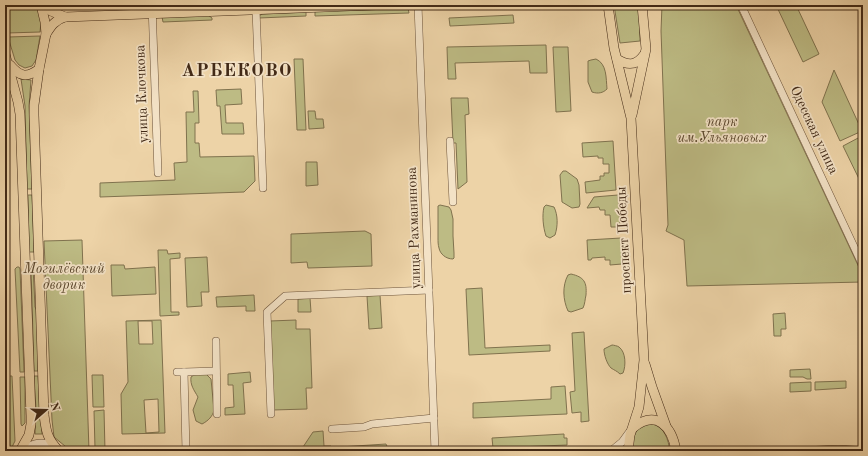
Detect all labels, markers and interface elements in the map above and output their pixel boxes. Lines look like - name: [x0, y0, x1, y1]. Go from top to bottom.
- street label: улица Клочкова: [133, 44, 151, 143]
- district label: АРБЕКОВО: [181, 62, 293, 80]
- street label: Одесская улица: [787, 84, 841, 176]
- park label: парк им.Ульяновых: [677, 115, 767, 145]
- street label: улица Рахманинова: [405, 167, 423, 289]
- street label: проспект Победы: [614, 186, 634, 294]
- park label: Могилёвский дворик: [22, 262, 105, 293]
- north arrow: [26, 390, 66, 430]
- text: N: [47, 401, 61, 413]

